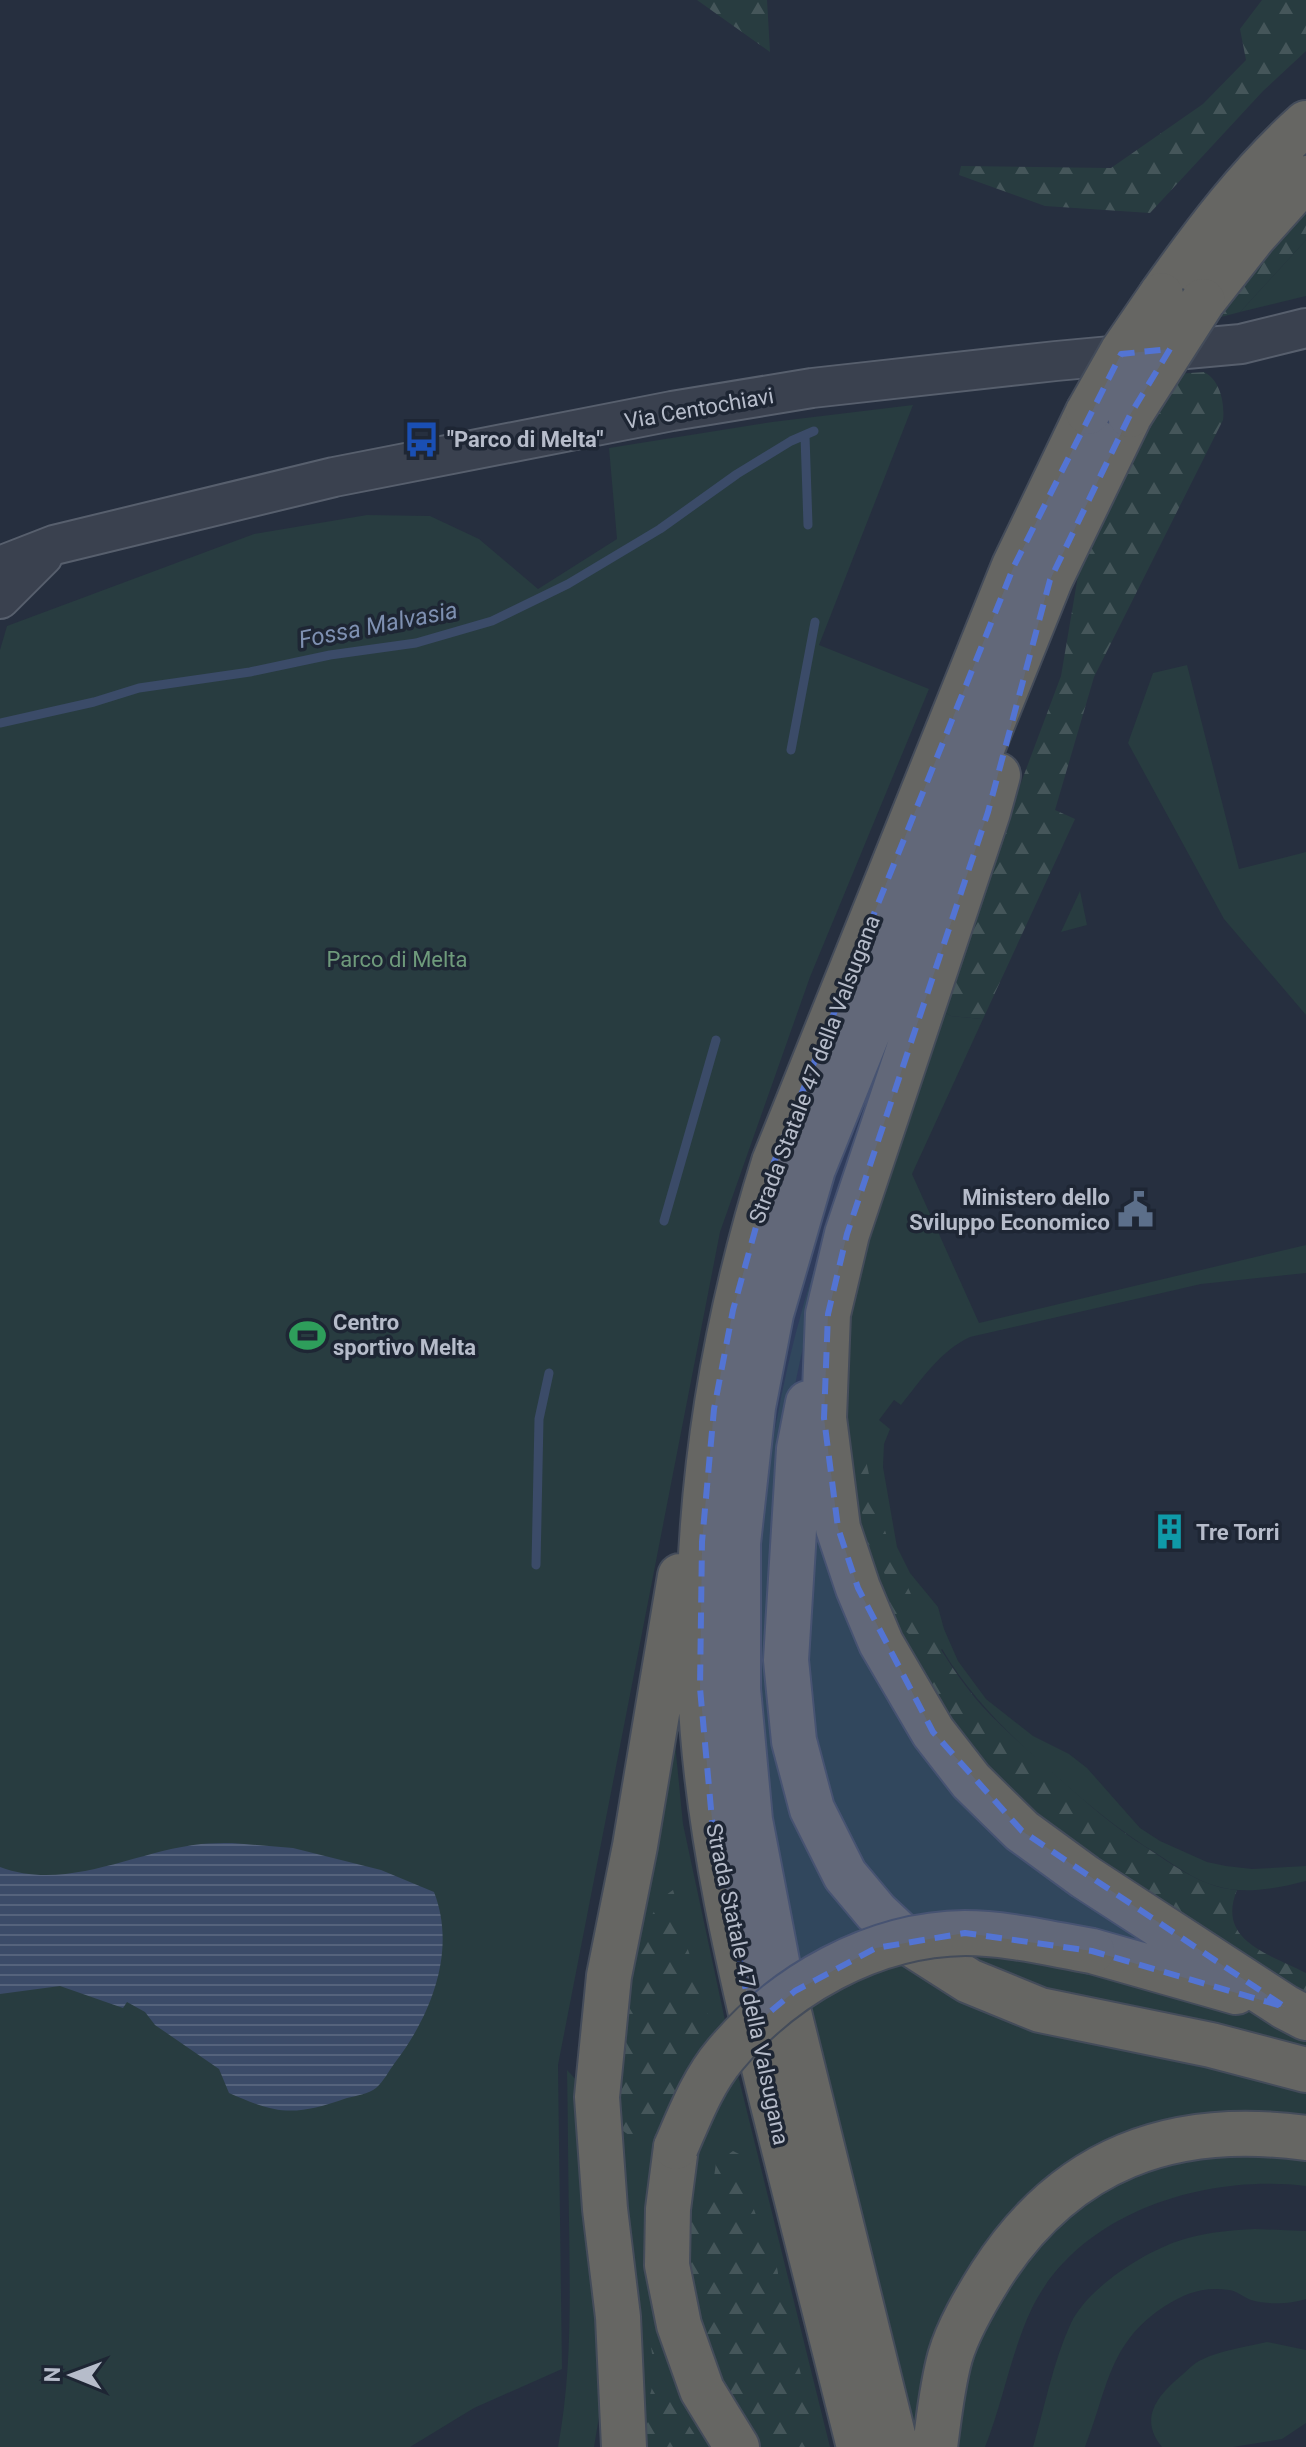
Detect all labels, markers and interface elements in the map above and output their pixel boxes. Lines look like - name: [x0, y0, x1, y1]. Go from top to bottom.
- street label: Via Centochiavi: [622, 383, 776, 434]
- bus stop icon: "Parco di Melta": [402, 420, 440, 458]
- place label: "Parco di Melta": [447, 427, 604, 452]
- water label: Fossa Malvasia: [296, 596, 460, 654]
- street label: Strada Statale 47 della Valsugana: [744, 912, 885, 1227]
- park label: Parco di Melta: [326, 947, 468, 972]
- place label: Ministero dello Sviluppo Economico: [909, 1185, 1110, 1235]
- public building icon: Ministero dello Sviluppo Economico: [1117, 1191, 1155, 1229]
- place label: Centro sportivo Melta: [333, 1310, 476, 1360]
- sports icon: Centro sportivo Melta: [288, 1316, 326, 1354]
- building icon: Tre Torri: [1151, 1513, 1189, 1551]
- place label: Tre Torri: [1196, 1520, 1280, 1545]
- street label: Strada Statale 47 della Valsugana: [701, 1821, 794, 2147]
- north arrow: [32, 2335, 112, 2415]
- text: N: [40, 2367, 65, 2383]

